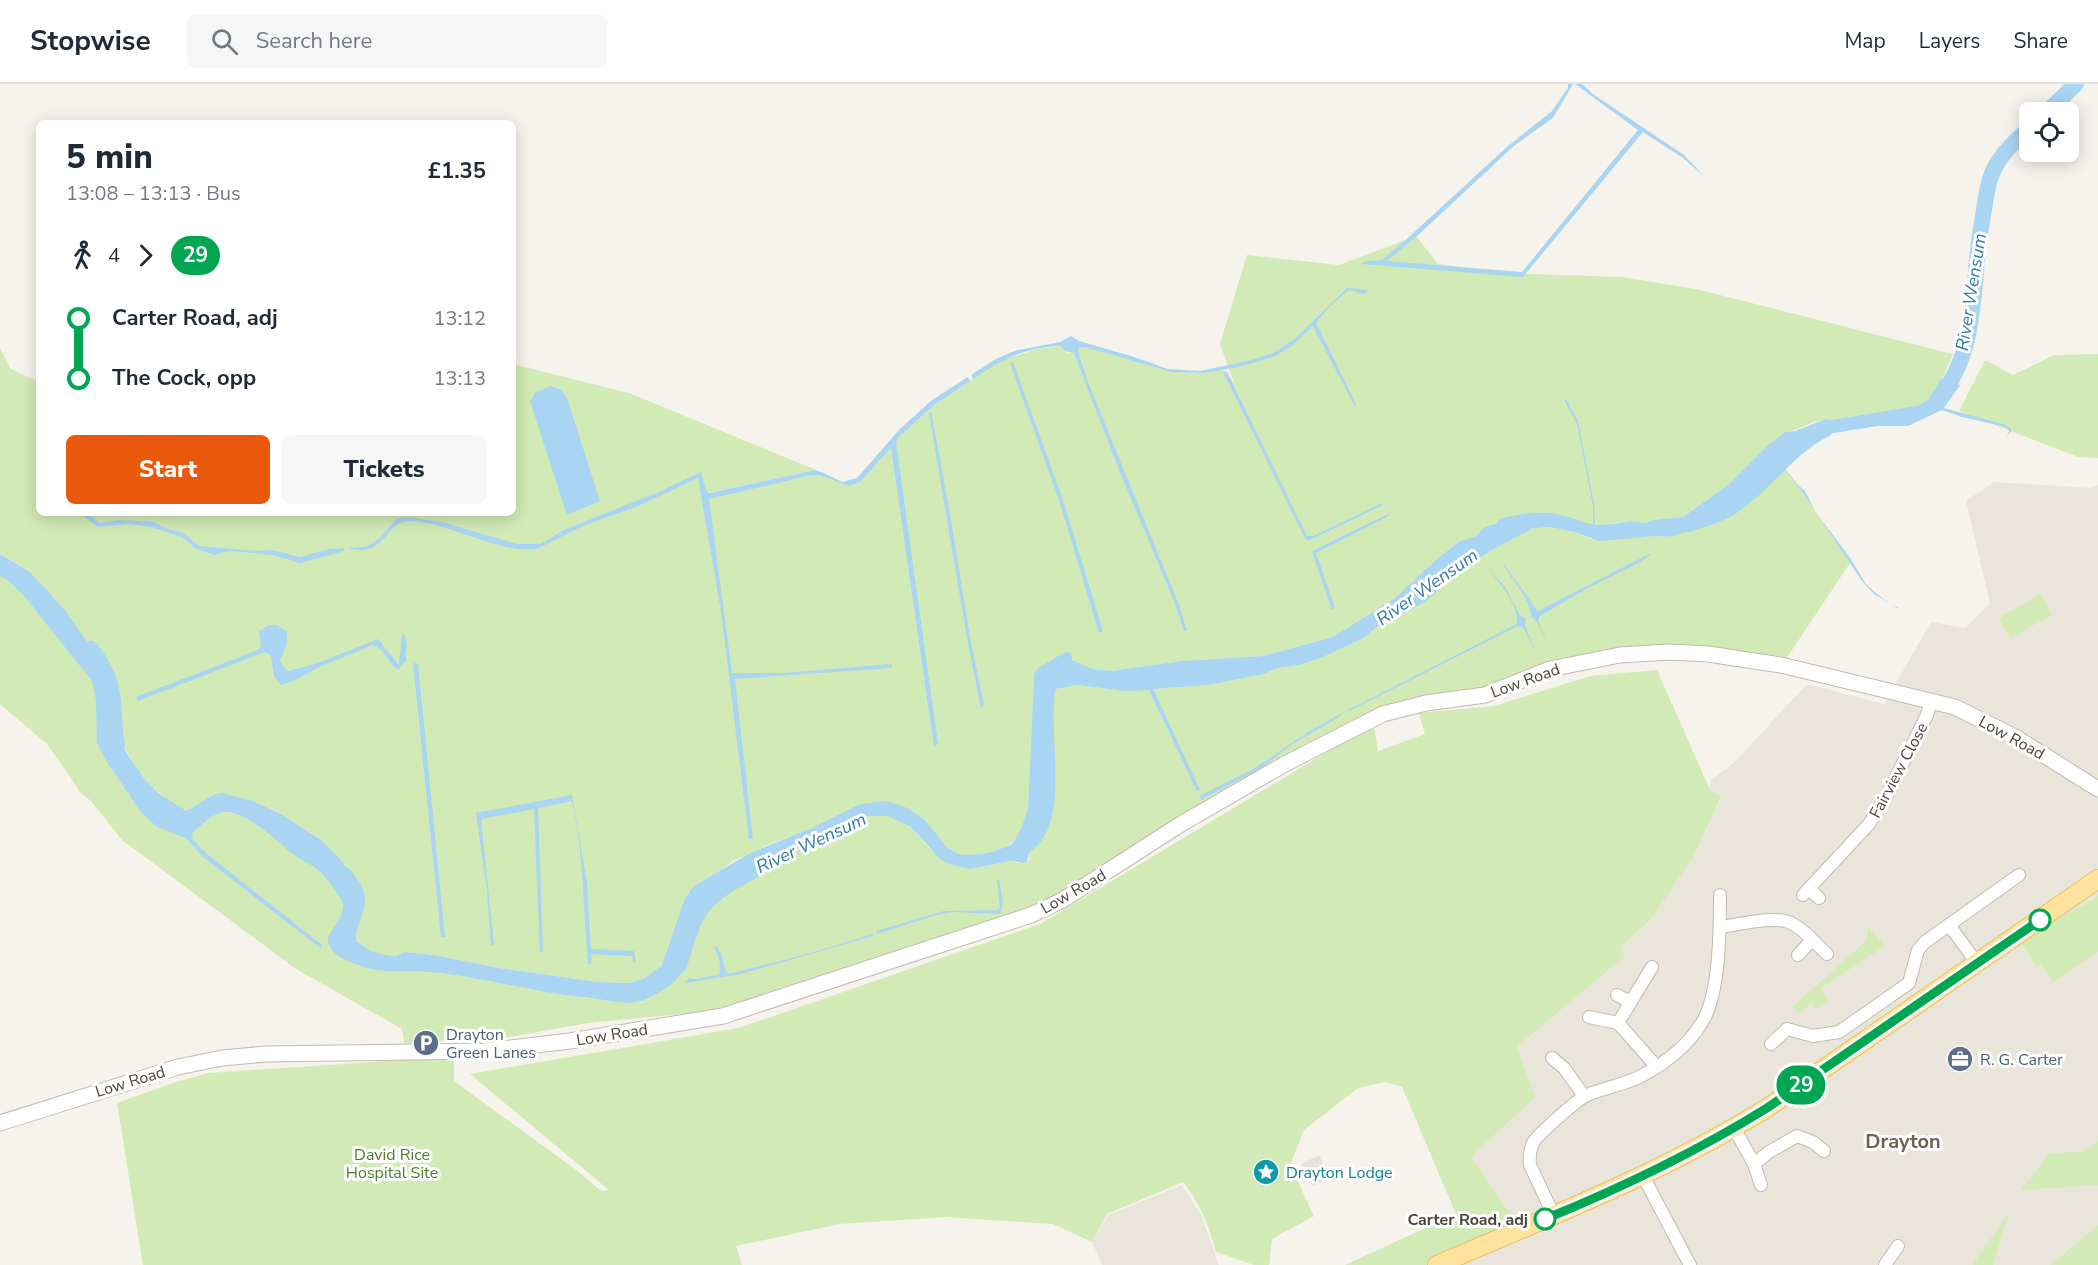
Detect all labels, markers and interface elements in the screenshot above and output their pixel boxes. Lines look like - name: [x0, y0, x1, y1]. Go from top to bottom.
- search box: [187, 14, 607, 68]
- text: Stopwise: [30, 22, 151, 60]
- icon: search: [208, 25, 241, 58]
- text: Search here: [256, 26, 372, 56]
- text: Map: [1844, 27, 1886, 55]
- text: Layers: [1919, 27, 1980, 55]
- text: Share: [2013, 27, 2068, 55]
- map controls: [2019, 102, 2079, 162]
- button: locate: [2019, 102, 2079, 162]
- text: 5 min: [66, 135, 153, 180]
- text: £1.35: [428, 156, 486, 186]
- text: 13:08 – 13:13 · Bus: [66, 180, 241, 207]
- water label: River Wensum: [1950, 231, 1992, 353]
- icon: walk: [66, 239, 99, 272]
- icon: forward: [129, 239, 162, 272]
- text: 29: [183, 241, 208, 269]
- text: 4: [108, 242, 120, 269]
- text: Carter Road, adj: [112, 303, 278, 333]
- text: 13:12: [433, 305, 486, 332]
- text: The Cock, opp: [112, 363, 256, 393]
- text: 13:13: [433, 365, 486, 392]
- button: Start: [66, 435, 270, 504]
- button: Tickets: [282, 435, 486, 504]
- water label: River Wensum: [1371, 543, 1483, 631]
- street label: Low Road: [1488, 658, 1563, 704]
- street label: Low Road: [1975, 711, 2048, 765]
- street label: Fairview Close: [1864, 719, 1933, 822]
- water label: River Wensum: [752, 807, 870, 879]
- street label: Low Road: [1037, 864, 1110, 919]
- unlabelled marker: [2029, 909, 2051, 931]
- street label: Low Road: [575, 1018, 650, 1051]
- place label: Drayton Green Lanes: [446, 1024, 536, 1064]
- parking icon: Drayton Green Lanes: [411, 1028, 441, 1058]
- office icon: R. G. Carter: [1945, 1044, 1975, 1074]
- place label: R. G. Carter: [1980, 1049, 2063, 1071]
- street label: Low Road: [93, 1061, 168, 1103]
- line badge: 29: [1774, 1066, 1828, 1104]
- text: 29: [1788, 1071, 1814, 1099]
- district label: Drayton: [1865, 1128, 1941, 1155]
- park label: David Rice Hospital Site: [346, 1144, 438, 1184]
- place icon: Drayton Lodge: [1251, 1157, 1281, 1187]
- place label: Drayton Lodge: [1286, 1162, 1393, 1184]
- marker: Carter Road, adj: [1534, 1208, 1556, 1230]
- place label: Carter Road, adj: [1408, 1209, 1528, 1231]

